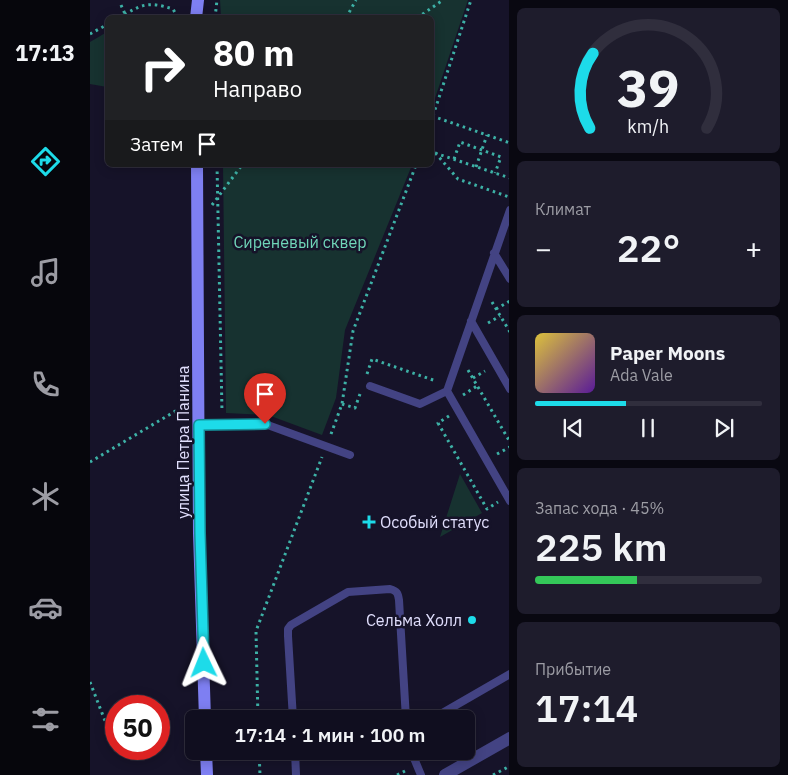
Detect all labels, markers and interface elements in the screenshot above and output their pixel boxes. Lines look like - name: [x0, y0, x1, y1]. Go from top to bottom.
- text: 80 m: [213, 30, 295, 76]
- icon: right: [130, 35, 195, 100]
- text: 17:13: [15, 38, 75, 67]
- text: 39: [617, 54, 680, 121]
- text: Направо: [213, 74, 302, 103]
- text: km/h: [628, 115, 670, 138]
- icon: arrive: [193, 130, 221, 158]
- text: Затем: [130, 132, 183, 156]
- icon: directions: [28, 144, 63, 179]
- text: Климат: [535, 199, 591, 219]
- text: 22°: [617, 223, 680, 272]
- text: −: [535, 230, 552, 267]
- text: +: [745, 230, 762, 267]
- park label: Сиреневый сквер: [233, 232, 367, 252]
- icon: music: [28, 255, 63, 290]
- text: Paper Moons: [610, 341, 725, 365]
- street label: улица Петра Панина: [173, 365, 193, 519]
- text: Ada Vale: [610, 365, 673, 385]
- icon: phone: [28, 367, 63, 402]
- pin: [244, 373, 286, 424]
- icon: arrive: [251, 380, 279, 408]
- icon: previous: [559, 414, 587, 442]
- icon: pause: [634, 414, 662, 442]
- icon: next: [710, 414, 738, 442]
- icon: climate: [28, 479, 63, 514]
- text: Запас хода · 45%: [535, 498, 664, 518]
- place label: Особый статус: [380, 512, 489, 532]
- marker: Особый статус: [362, 515, 376, 529]
- text: 225 km: [535, 522, 667, 571]
- icon: car: [28, 590, 63, 625]
- place label: Сельма Холл: [366, 610, 462, 630]
- marker: Сельма Холл: [466, 614, 478, 626]
- position arrow: [177, 636, 229, 688]
- text: Прибытие: [535, 659, 611, 679]
- text: 17:14: [535, 683, 638, 732]
- speed limit sign: 50: [105, 695, 170, 760]
- icon: filters: [28, 702, 63, 737]
- text: 17:14 · 1 мин · 100 m: [235, 723, 425, 747]

